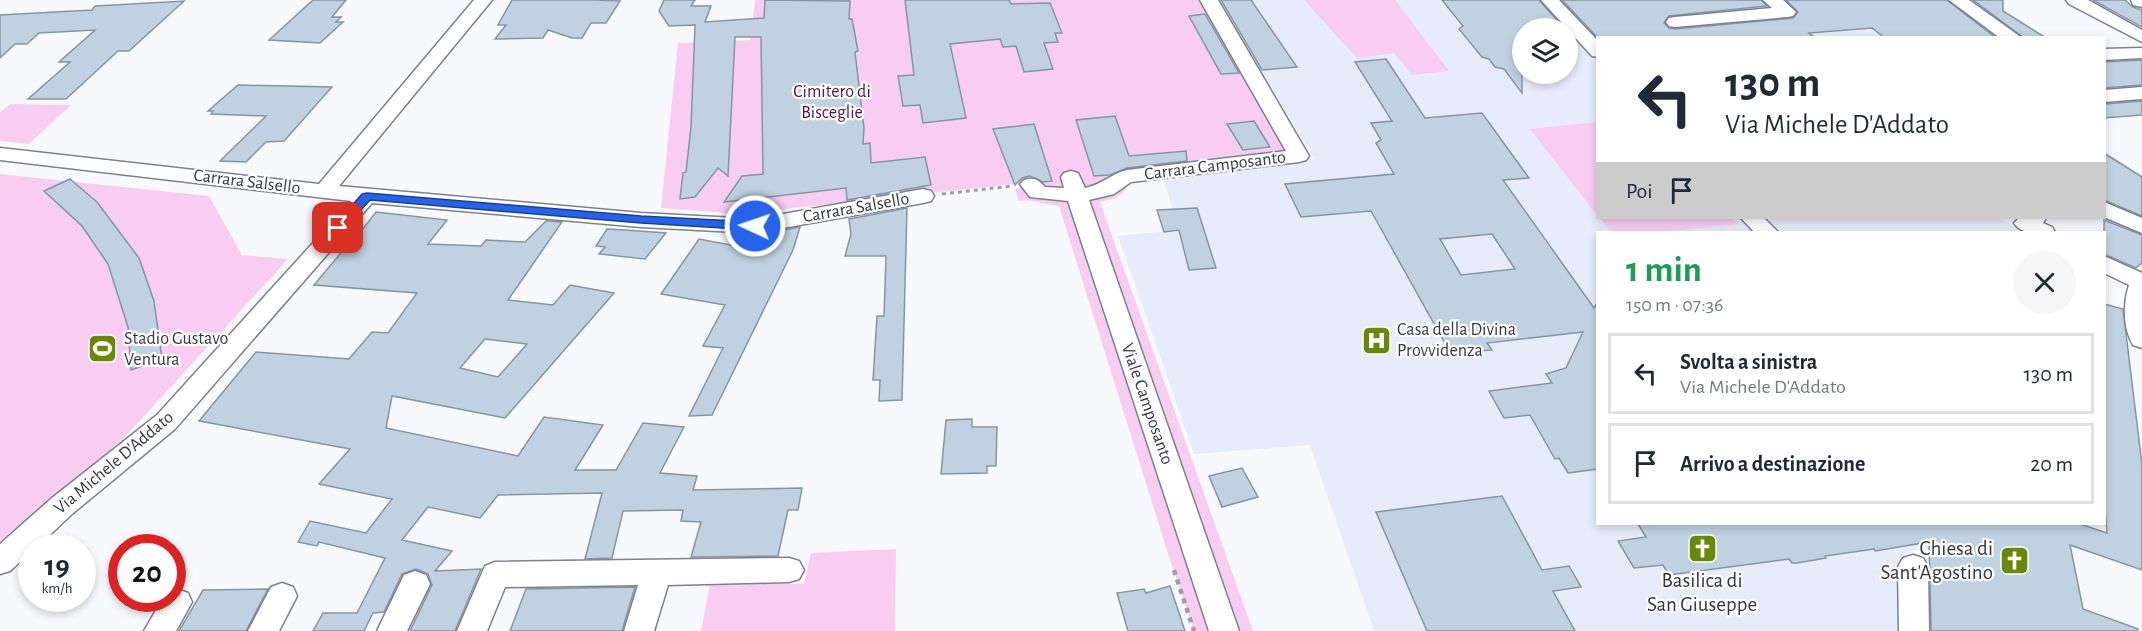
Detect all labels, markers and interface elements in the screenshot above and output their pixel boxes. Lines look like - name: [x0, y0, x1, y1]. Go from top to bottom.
- map controls: [1512, 18, 1578, 84]
- button: layers: [1512, 18, 1578, 84]
- icon: left: [1626, 60, 1704, 138]
- text: 130 m: [1725, 62, 1820, 104]
- park label: Cimitero di Bisceglie: [793, 83, 871, 122]
- text: Via Michele D'Addato: [1725, 111, 1949, 138]
- street label: Carrara Camposanto: [1143, 148, 1287, 184]
- street label: Carrara Salsello: [193, 167, 302, 198]
- icon: arrive: [1665, 174, 1698, 207]
- text: Poi: [1626, 180, 1653, 202]
- street label: Carrara Salsello: [801, 190, 911, 226]
- position arrow: [723, 194, 787, 258]
- pin: [312, 202, 363, 253]
- icon: arrive: [321, 211, 354, 244]
- button: close: [2013, 251, 2076, 314]
- text: 1 min: [1626, 252, 1702, 288]
- text: 150 m · 07:36: [1626, 295, 1723, 315]
- place label: Casa della Divina Provvidenza: [1397, 321, 1516, 360]
- hospital icon: Casa della Divina Provvidenza: [1360, 324, 1392, 356]
- place label: Stadio Gustavo Ventura: [124, 330, 228, 369]
- sports icon: Stadio Gustavo Ventura: [87, 333, 119, 365]
- street label: Viale Camposanto: [1118, 341, 1176, 467]
- text: Svolta a sinistra: [1680, 351, 1817, 373]
- icon: left: [1629, 357, 1662, 390]
- text: 130 m: [2024, 363, 2073, 385]
- text: Via Michele D'Addato: [1680, 377, 1846, 397]
- street label: Via Michele D'Addato: [51, 408, 177, 518]
- icon: arrive: [1629, 447, 1662, 480]
- text: Arrivo a destinazione: [1680, 453, 1865, 475]
- text: 20 m: [2030, 453, 2073, 475]
- church icon: Basilica di San Giuseppe: [1686, 533, 1718, 565]
- speed limit sign: 20: [108, 534, 186, 612]
- place label: Chiesa di Sant'Agostino: [1880, 538, 1993, 583]
- church icon: Chiesa di Sant'Agostino: [1998, 544, 2030, 576]
- text: 19: [44, 551, 70, 581]
- place label: Basilica di San Giuseppe: [1647, 570, 1757, 615]
- text: km/h: [42, 581, 72, 596]

